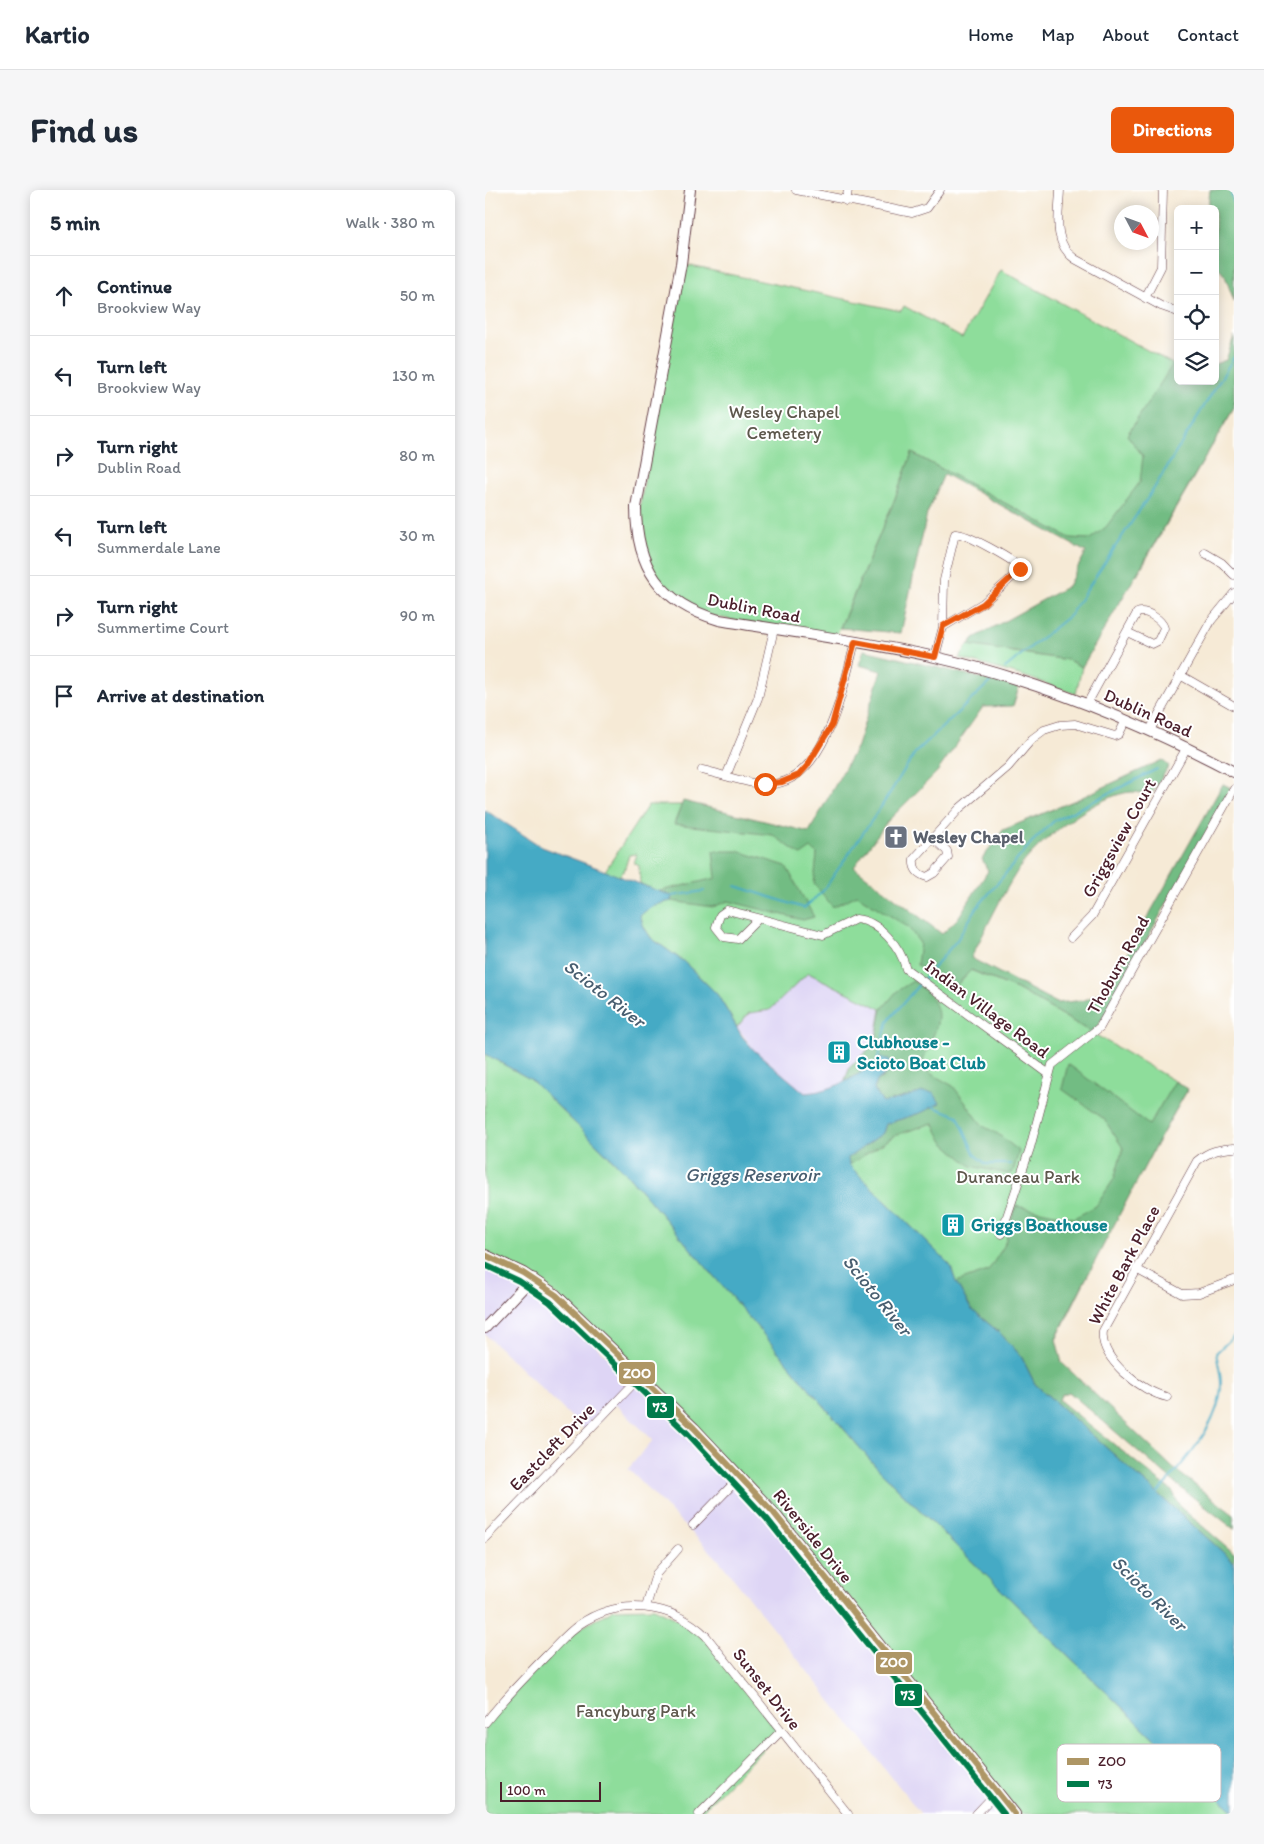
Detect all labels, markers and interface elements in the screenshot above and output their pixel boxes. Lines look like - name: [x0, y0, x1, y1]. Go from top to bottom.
- text: Kartio: [25, 20, 90, 49]
- text: Home: [968, 24, 1014, 46]
- text: Map: [1042, 24, 1075, 46]
- text: About: [1103, 24, 1149, 46]
- text: Contact: [1177, 24, 1239, 46]
- button: Directions: [1111, 107, 1234, 153]
- text: Find us: [30, 109, 138, 151]
- north arrow: [1114, 205, 1159, 250]
- map controls: [1174, 205, 1219, 385]
- button: +: [1174, 205, 1219, 250]
- text: 5 min: [50, 210, 100, 235]
- text: Walk · 380 m: [345, 213, 435, 232]
- button: −: [1174, 250, 1219, 295]
- text: Continue: [97, 275, 172, 298]
- icon: ahead: [50, 282, 78, 310]
- text: 50 m: [400, 286, 435, 305]
- button: locate: [1174, 295, 1219, 340]
- text: Brookview Way: [97, 298, 201, 317]
- button: layers: [1174, 340, 1219, 385]
- text: Turn left: [97, 355, 167, 378]
- icon: left: [50, 362, 78, 390]
- text: 130 m: [392, 366, 435, 385]
- text: Brookview Way: [97, 378, 201, 397]
- park label: Wesley Chapel Cemetery: [729, 401, 839, 444]
- text: Turn right: [97, 435, 178, 458]
- icon: right: [50, 442, 78, 470]
- text: 80 m: [399, 446, 435, 465]
- text: Dublin Road: [97, 458, 181, 477]
- text: Turn left: [97, 515, 167, 538]
- icon: left: [50, 522, 78, 550]
- text: 30 m: [399, 526, 435, 545]
- text: Summerdale Lane: [97, 538, 221, 557]
- route end: [1009, 558, 1032, 581]
- street label: Dublin Road: [706, 588, 803, 628]
- text: Turn right: [97, 595, 178, 618]
- icon: right: [50, 602, 78, 630]
- text: 90 m: [400, 606, 435, 625]
- text: Summertime Court: [97, 618, 229, 637]
- icon: arrive: [50, 682, 78, 710]
- text: Arrive at destination: [97, 684, 264, 707]
- street label: Dublin Road: [1100, 684, 1196, 742]
- route start: [754, 773, 777, 796]
- street label: Griggsview Court: [1077, 774, 1161, 901]
- church icon: Wesley Chapel: [883, 824, 909, 850]
- place label: Wesley Chapel: [913, 826, 1025, 848]
- street label: Thoburn Road: [1082, 912, 1154, 1018]
- water label: Scioto River: [559, 955, 652, 1034]
- street label: Indian Village Road: [920, 955, 1054, 1063]
- place label: Clubhouse - Scioto Boat Club: [857, 1031, 986, 1074]
- building icon: Clubhouse - Scioto Boat Club: [826, 1039, 852, 1065]
- water label: Griggs Reservoir: [685, 1163, 821, 1186]
- park label: Duranceau Park: [956, 1166, 1080, 1188]
- street label: White Bark Place: [1083, 1201, 1165, 1329]
- building icon: Griggs Boathouse: [940, 1212, 966, 1238]
- place label: Griggs Boathouse: [971, 1214, 1108, 1236]
- water label: Scioto River: [838, 1250, 919, 1342]
- line badge: ZOO: [618, 1361, 656, 1385]
- text: ZOO: [623, 1365, 651, 1382]
- line badge: 73: [646, 1395, 675, 1419]
- street label: Eastcleft Drive: [505, 1398, 599, 1496]
- text: 73: [652, 1399, 668, 1416]
- street label: Riverside Drive: [768, 1485, 858, 1587]
- water label: Scioto River: [1107, 1551, 1194, 1637]
- street label: Sunset Drive: [728, 1644, 806, 1734]
- line badge: ZOO: [875, 1651, 913, 1675]
- text: ZOO: [880, 1654, 908, 1671]
- line badge: 73: [894, 1683, 923, 1707]
- text: 73: [900, 1687, 916, 1704]
- park label: Fancyburg Park: [576, 1700, 696, 1722]
- legend: [1057, 1744, 1221, 1802]
- text: ZOO: [1098, 1753, 1126, 1770]
- text: 73: [1098, 1776, 1113, 1793]
- scale bar: [500, 1779, 601, 1802]
- text: 100 m: [507, 1782, 546, 1799]

